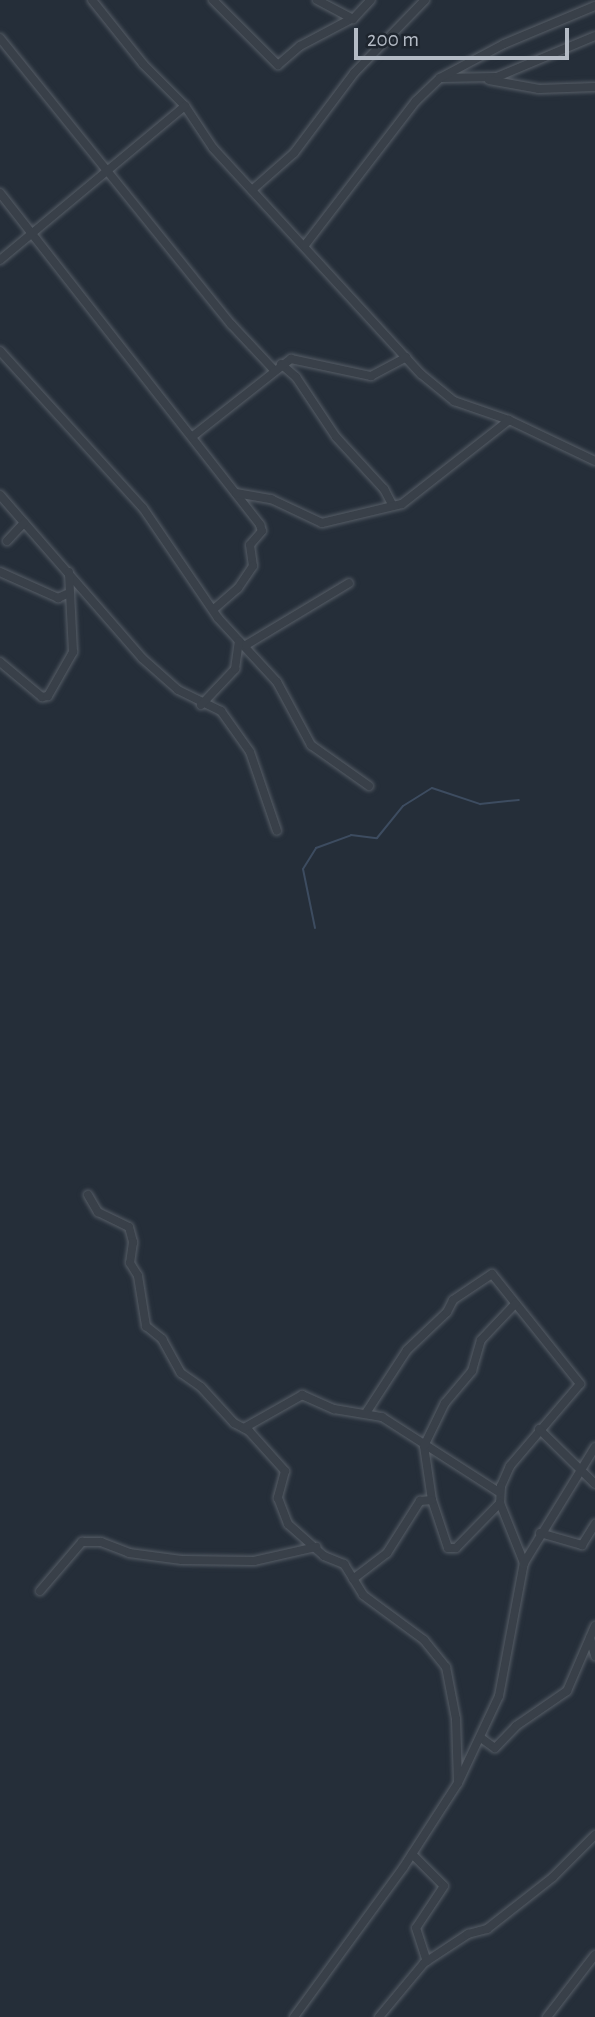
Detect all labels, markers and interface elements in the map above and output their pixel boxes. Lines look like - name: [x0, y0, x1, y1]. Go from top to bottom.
- scale bar: [357, 14, 572, 58]
- text: 200 m: [367, 29, 419, 50]

